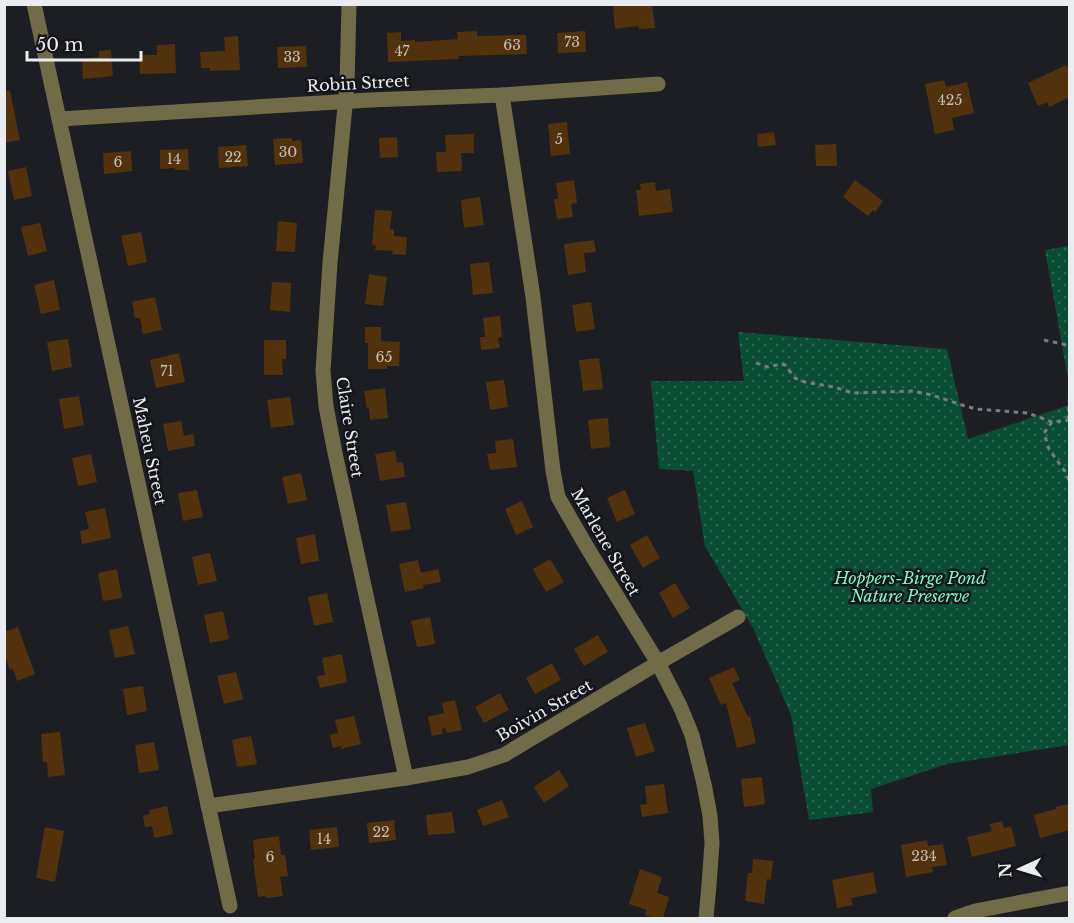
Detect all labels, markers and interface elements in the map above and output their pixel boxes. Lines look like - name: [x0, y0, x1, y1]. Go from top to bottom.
- scale bar: [27, 24, 141, 62]
- house number: 73: [564, 33, 580, 51]
- text: 50 m: [36, 34, 84, 56]
- house number: 63: [503, 36, 521, 54]
- house number: 47: [394, 42, 411, 60]
- house number: 33: [283, 48, 301, 66]
- street label: Robin Street: [306, 70, 410, 96]
- house number: 425: [938, 91, 962, 109]
- house number: 5: [555, 130, 563, 148]
- house number: 30: [279, 143, 297, 161]
- house number: 22: [224, 148, 242, 166]
- house number: 14: [167, 150, 181, 168]
- house number: 6: [113, 153, 123, 171]
- house number: 65: [376, 348, 393, 366]
- house number: 71: [160, 362, 174, 380]
- street label: Claire Street: [332, 375, 368, 479]
- street label: Maheu Street: [129, 395, 171, 507]
- street label: Marlene Street: [567, 485, 645, 599]
- park label: Hoppers-Birge Pond Nature Preserve: [833, 568, 986, 606]
- street label: Boivin Street: [493, 675, 595, 745]
- house number: 22: [372, 823, 390, 841]
- house number: 14: [317, 830, 331, 848]
- north arrow: [990, 839, 1050, 899]
- house number: 234: [911, 847, 937, 865]
- house number: 6: [265, 848, 275, 866]
- text: N: [995, 862, 1016, 878]

